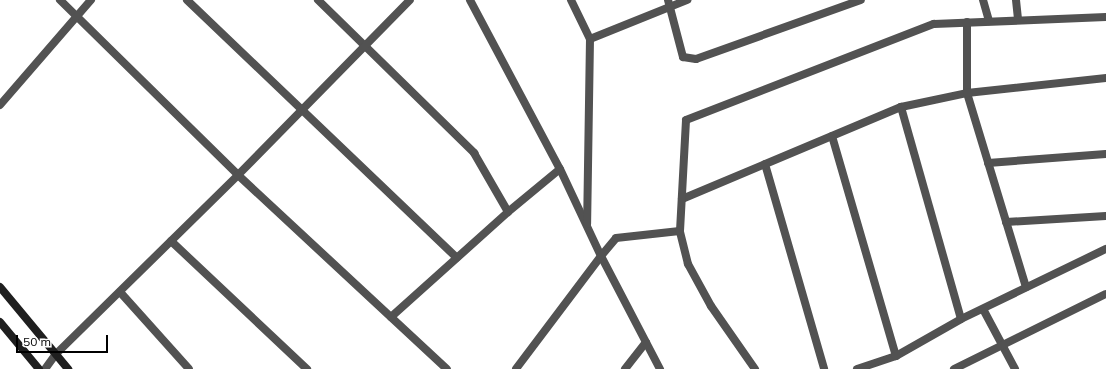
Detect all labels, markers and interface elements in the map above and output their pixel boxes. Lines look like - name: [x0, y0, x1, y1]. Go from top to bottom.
- scale bar: [18, 327, 110, 353]
- text: 50 m: [23, 334, 51, 349]

